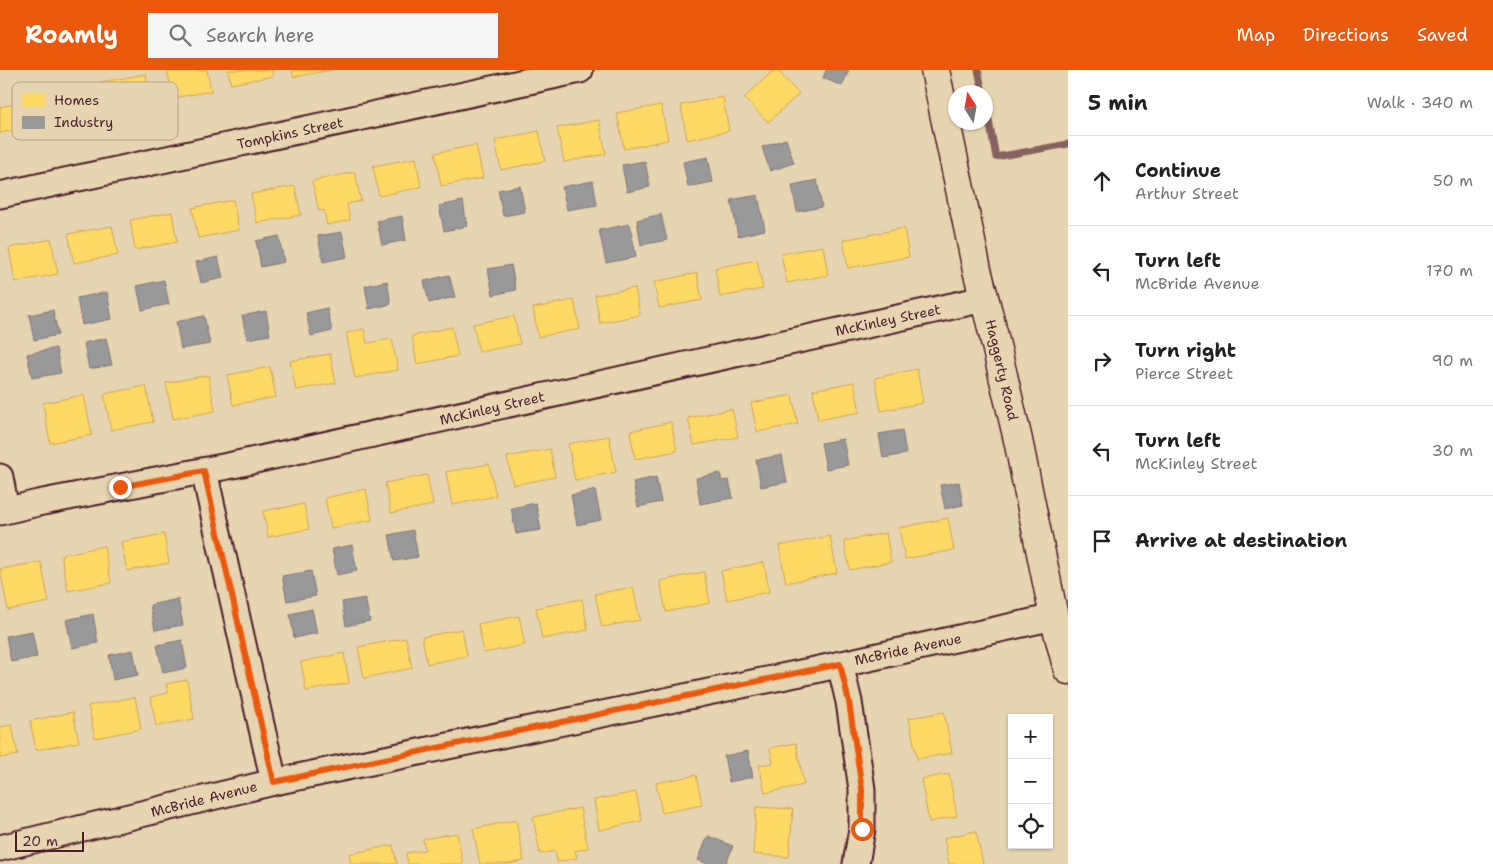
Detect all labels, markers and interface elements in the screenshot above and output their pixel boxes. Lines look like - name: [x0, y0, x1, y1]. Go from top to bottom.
- search box: [148, 13, 498, 58]
- text: Roamly: [25, 19, 118, 51]
- icon: search: [166, 21, 194, 49]
- text: Search here: [206, 23, 315, 48]
- text: Map: [1237, 23, 1275, 47]
- text: Directions: [1303, 23, 1389, 47]
- text: Saved: [1417, 23, 1468, 47]
- legend: [12, 82, 178, 140]
- north arrow: [948, 85, 993, 130]
- text: 5 min: [1088, 89, 1148, 117]
- text: Homes: [54, 91, 99, 109]
- text: Walk · 340 m: [1367, 92, 1473, 113]
- text: Industry: [54, 113, 113, 131]
- street label: Tompkins Street: [235, 113, 345, 153]
- text: Continue: [1135, 158, 1221, 183]
- icon: ahead: [1088, 167, 1116, 195]
- text: 50 m: [1433, 170, 1473, 191]
- text: Arthur Street: [1135, 183, 1239, 204]
- text: Turn left: [1135, 248, 1221, 273]
- icon: left: [1088, 257, 1116, 285]
- text: 170 m: [1426, 260, 1473, 281]
- text: McBride Avenue: [1135, 273, 1260, 294]
- street label: McKinley Street: [834, 300, 942, 340]
- street label: Haggerty Road: [982, 318, 1022, 422]
- text: Turn right: [1135, 338, 1236, 363]
- icon: right: [1088, 347, 1116, 375]
- text: 90 m: [1432, 350, 1473, 371]
- text: Pierce Street: [1135, 363, 1233, 384]
- street label: McKinley Street: [438, 387, 546, 429]
- text: Turn left: [1135, 428, 1221, 453]
- icon: left: [1088, 437, 1116, 465]
- text: 30 m: [1432, 440, 1473, 461]
- text: McKinley Street: [1135, 453, 1258, 474]
- route end: [109, 476, 132, 499]
- icon: arrive: [1088, 527, 1116, 555]
- text: Arrive at destination: [1135, 528, 1347, 553]
- street label: McBride Avenue: [853, 629, 963, 669]
- map controls: [1008, 714, 1053, 849]
- button: +: [1008, 714, 1053, 759]
- button: −: [1008, 759, 1053, 804]
- street label: McBride Avenue: [149, 777, 259, 821]
- button: locate: [1008, 804, 1053, 849]
- route start: [851, 818, 874, 841]
- scale bar: [15, 829, 84, 852]
- text: 20 m: [22, 832, 58, 850]

